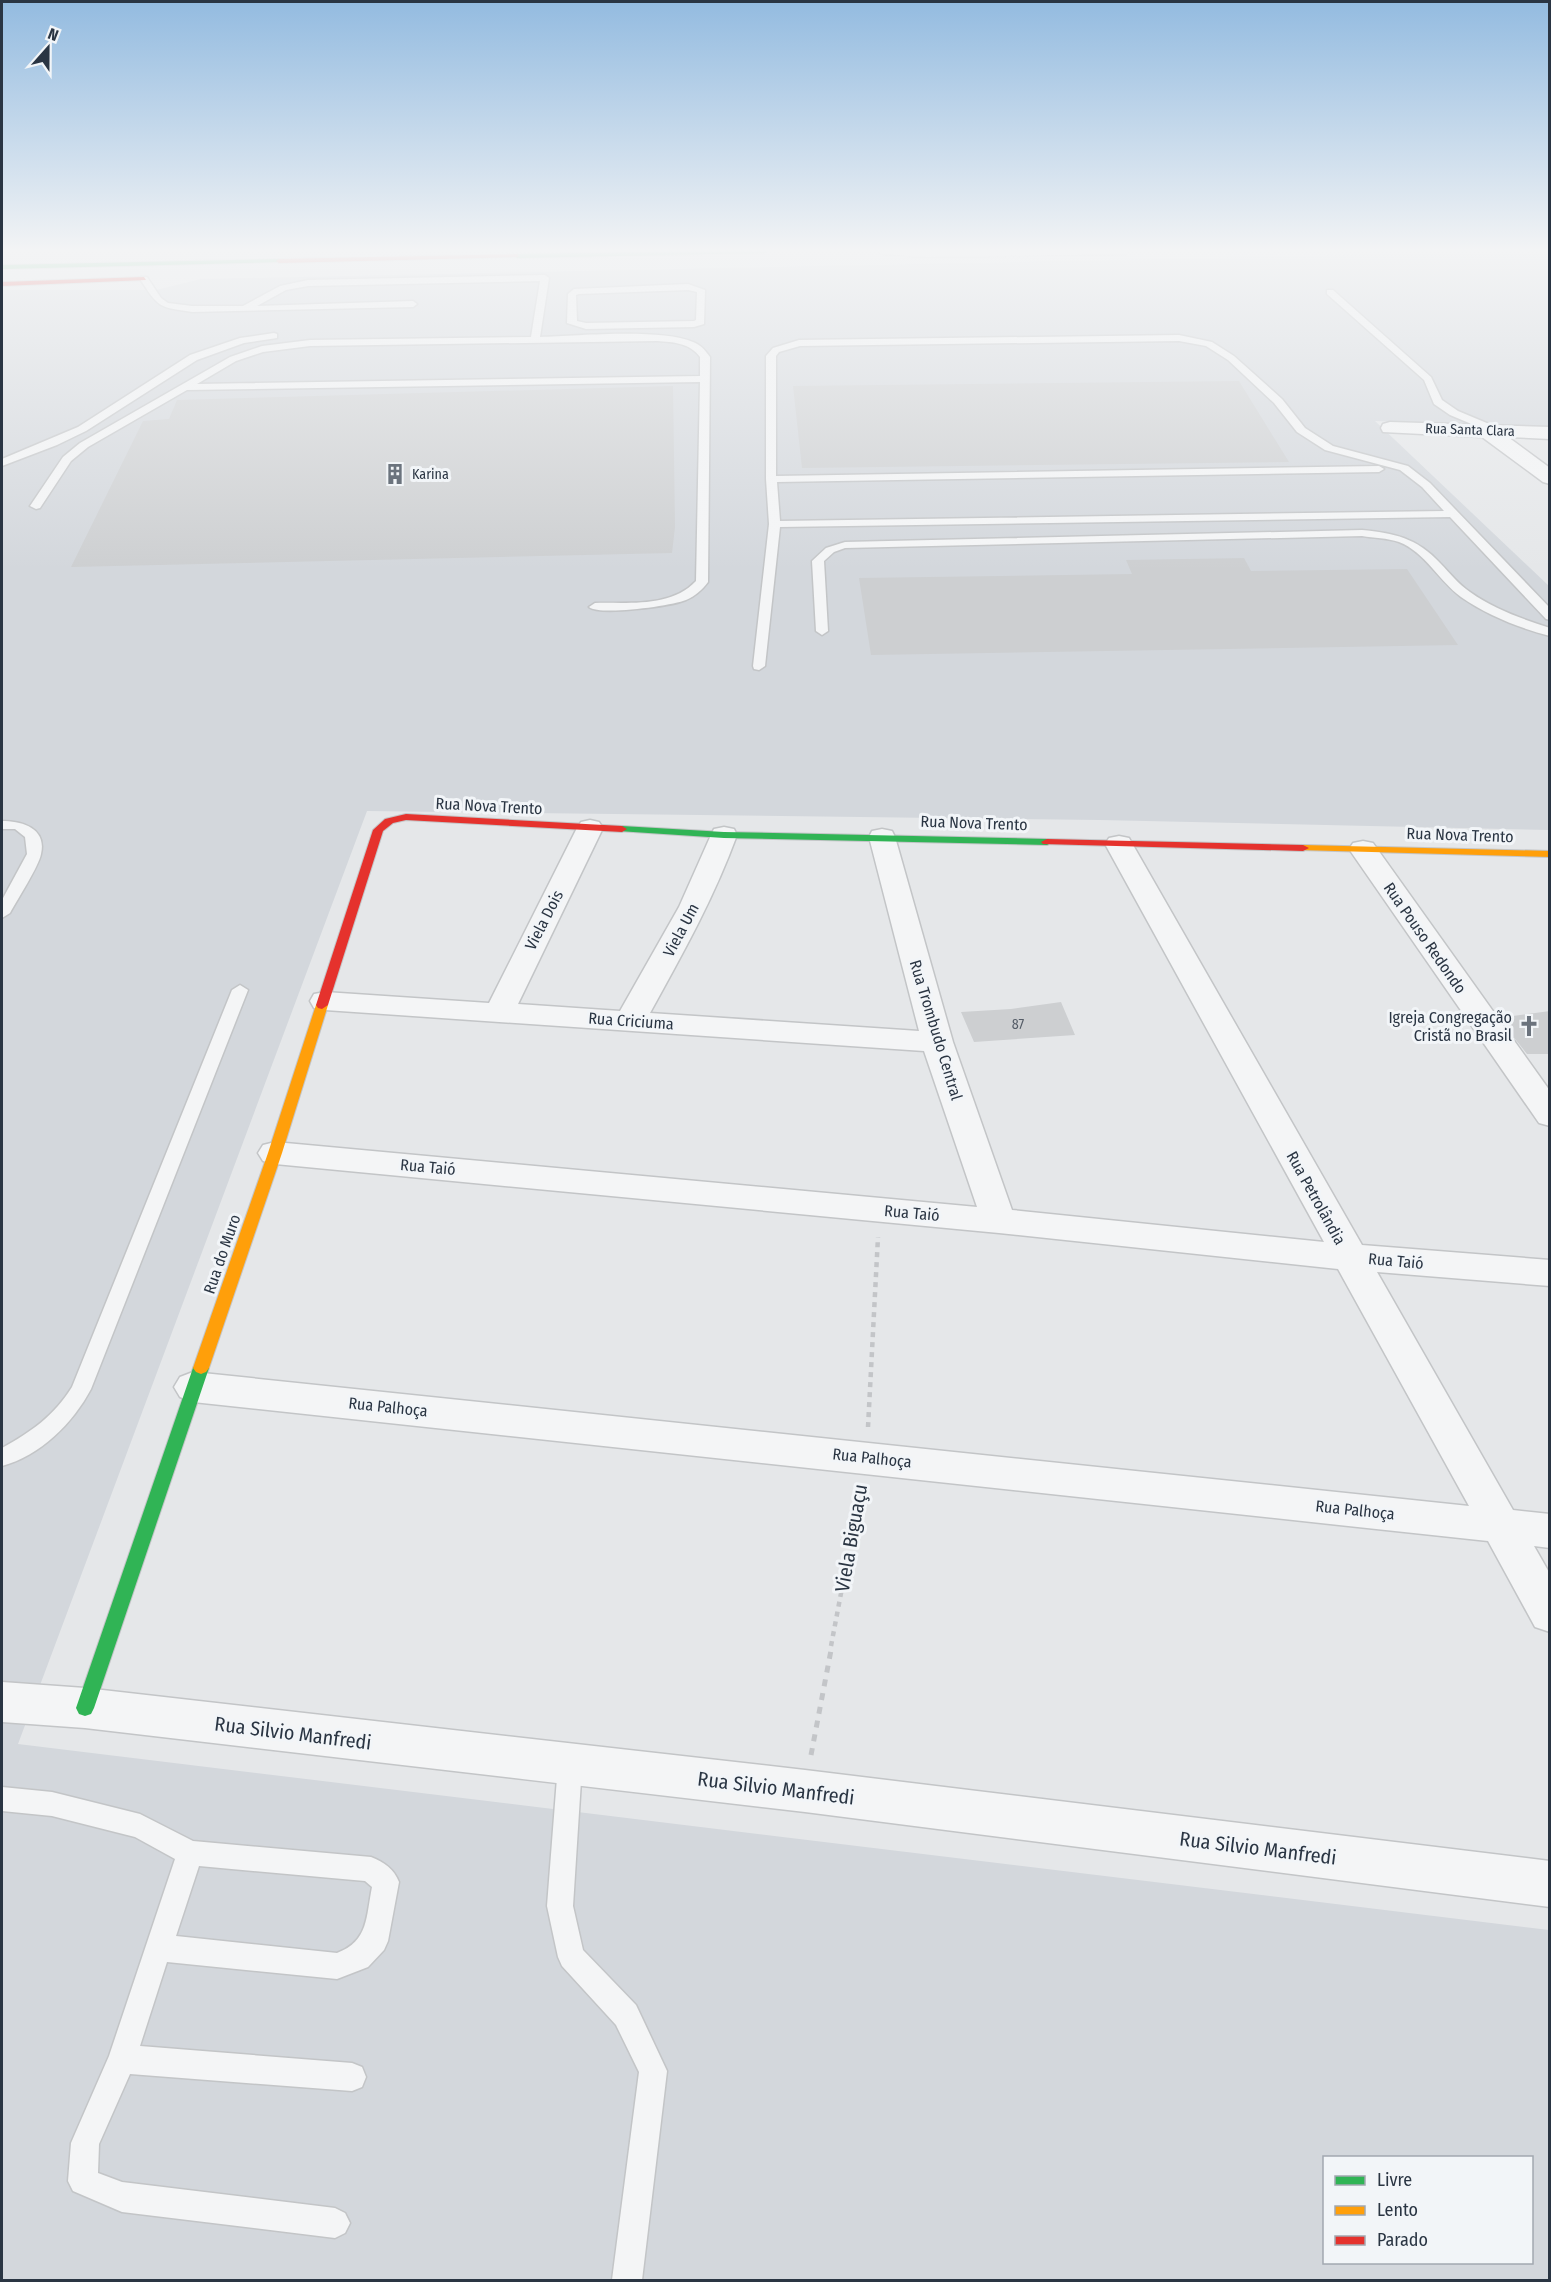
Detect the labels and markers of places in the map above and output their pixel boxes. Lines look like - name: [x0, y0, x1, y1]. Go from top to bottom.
- building icon: Karina: [383, 462, 407, 486]
- place label: Karina: [412, 466, 449, 483]
- place label: Igreja Congregação Cristã no Brasil: [1388, 1008, 1512, 1045]
- church icon: Igreja Congregação Cristã no Brasil: [1517, 1014, 1541, 1038]

